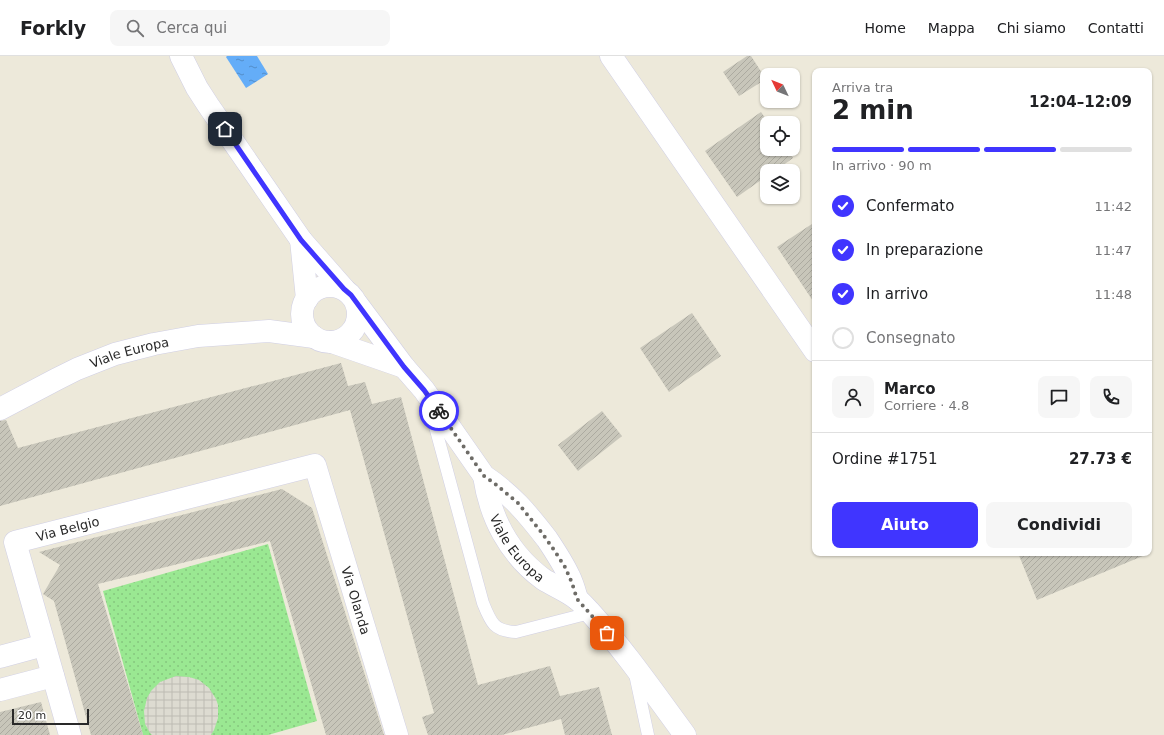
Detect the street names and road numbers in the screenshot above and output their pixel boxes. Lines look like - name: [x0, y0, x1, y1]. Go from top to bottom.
- street label: Viale Europa: [88, 334, 170, 371]
- street label: Viale Europa: [487, 512, 547, 585]
- street label: Via Belgio: [35, 514, 101, 544]
- street label: Via Olanda: [338, 565, 373, 637]

